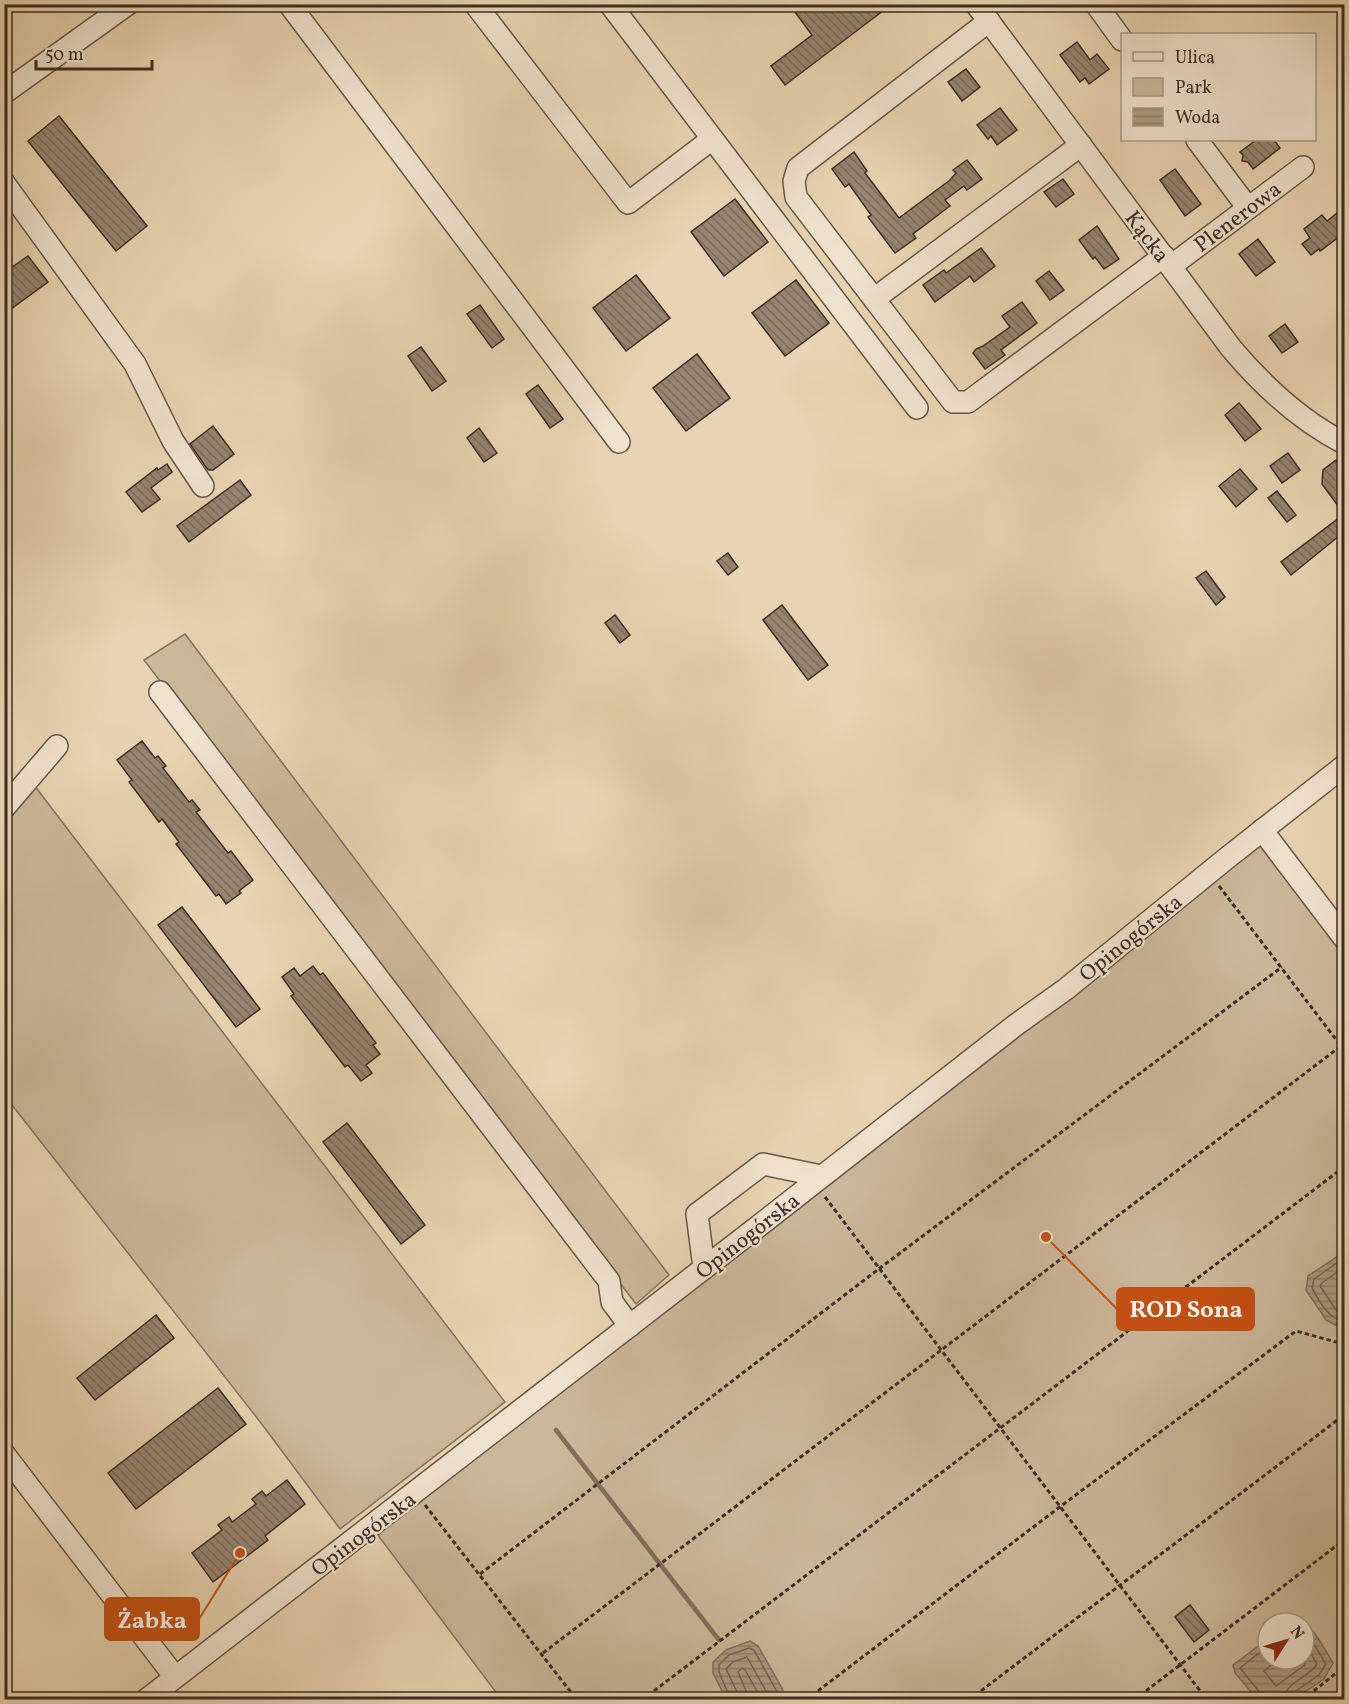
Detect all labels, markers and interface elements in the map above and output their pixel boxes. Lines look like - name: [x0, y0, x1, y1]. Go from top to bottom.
- scale bar: [36, 33, 152, 71]
- legend: [1121, 33, 1316, 141]
- text: 50 m: [45, 43, 84, 68]
- text: Ulica: [1175, 46, 1215, 71]
- text: Park: [1175, 76, 1212, 101]
- text: Woda: [1175, 106, 1220, 131]
- street label: Plenerowa: [1188, 175, 1289, 261]
- street label: Kącka: [1116, 205, 1176, 270]
- street label: Opinogórska: [1073, 888, 1190, 990]
- street label: Opinogórska: [690, 1186, 807, 1288]
- callout: ROD Sona: [1117, 1288, 1254, 1330]
- text: ROD Sona: [1129, 1294, 1243, 1328]
- street label: Opinogórska: [305, 1485, 424, 1585]
- callout: Żabka: [105, 1598, 199, 1640]
- text: Żabka: [117, 1605, 187, 1639]
- north arrow: [1256, 1611, 1316, 1671]
- text: N: [1284, 1622, 1309, 1645]

